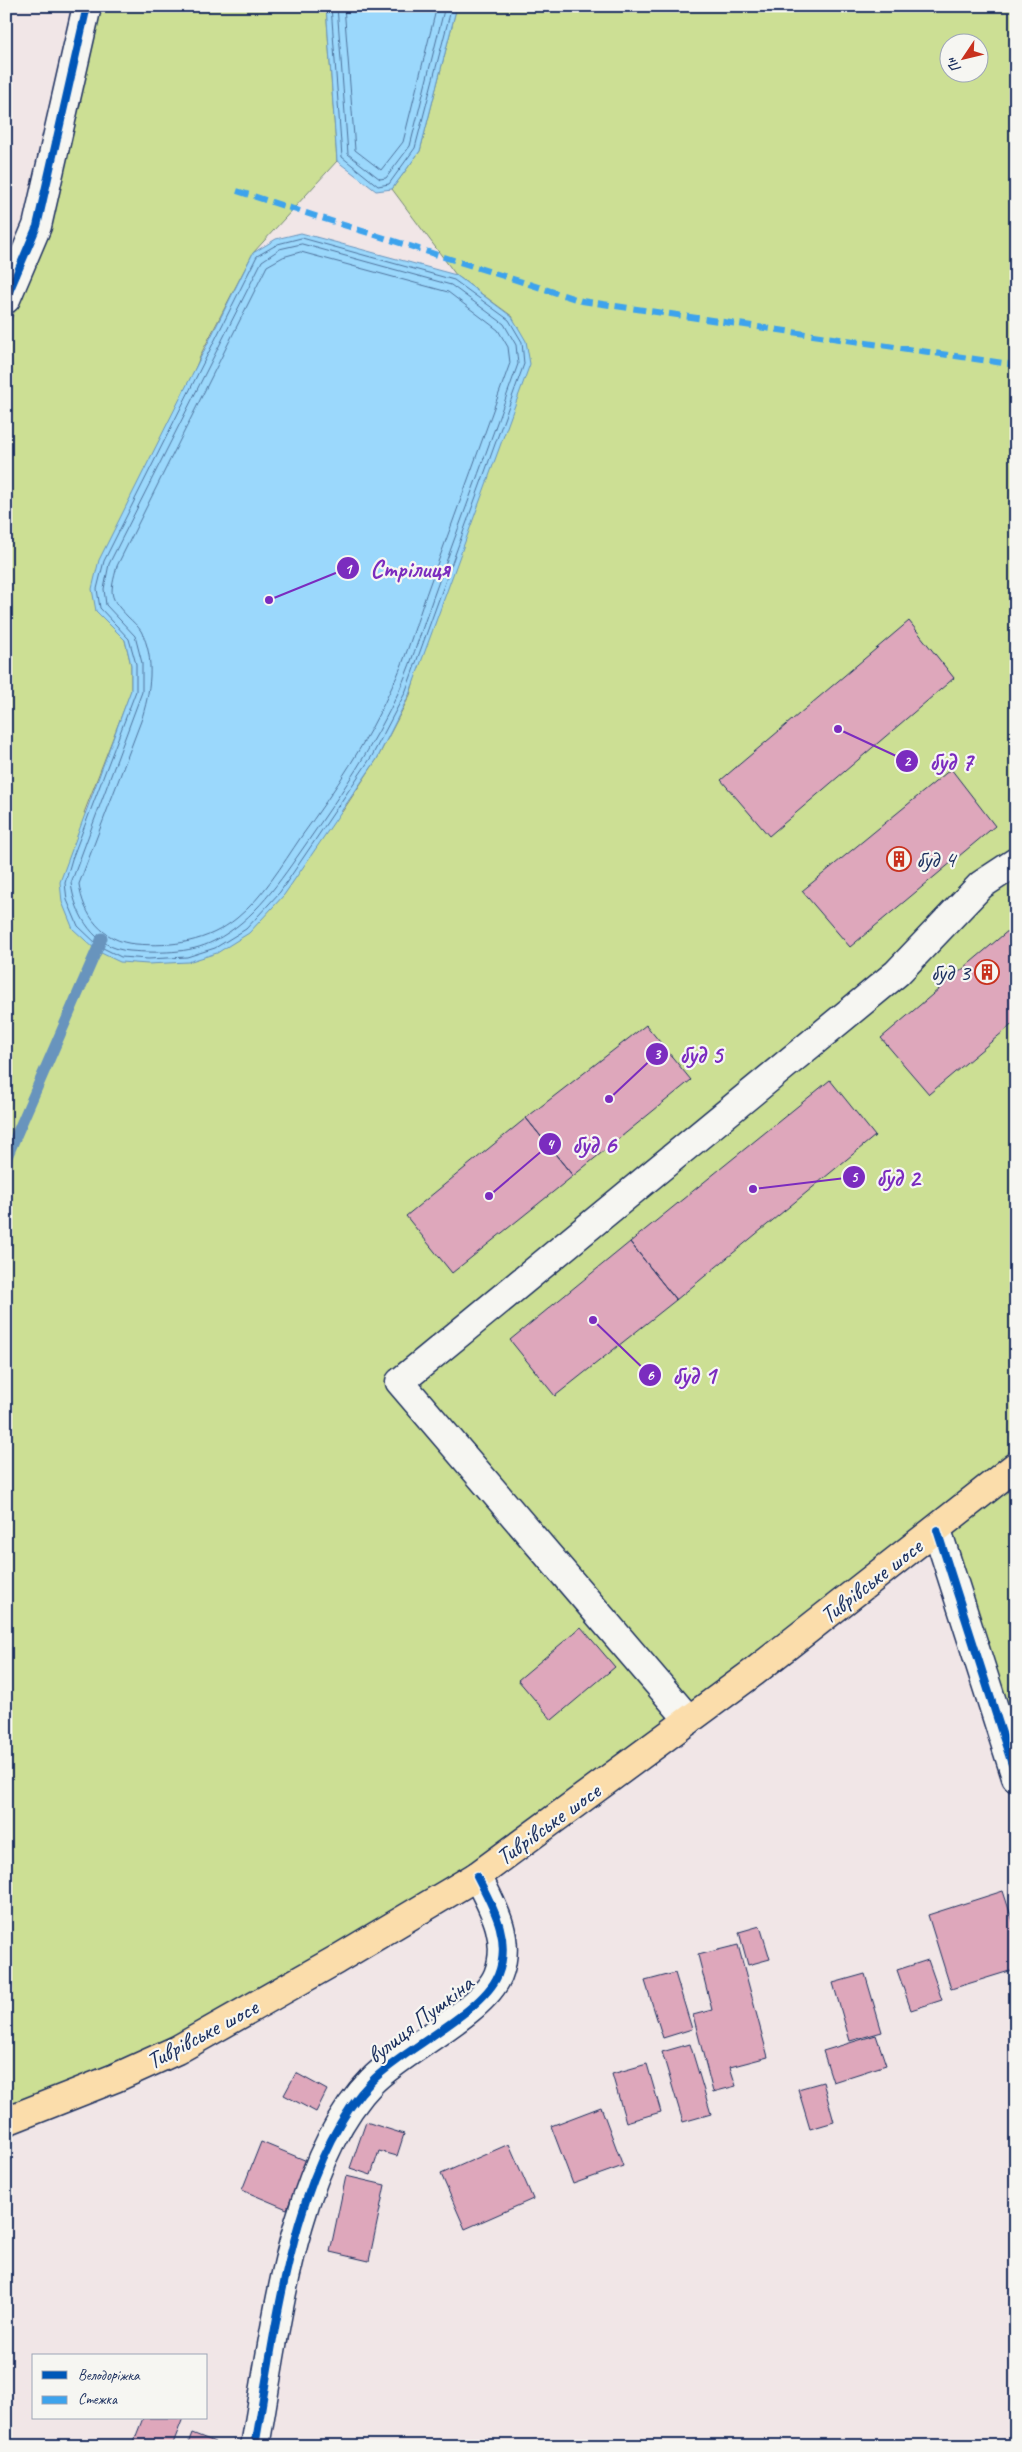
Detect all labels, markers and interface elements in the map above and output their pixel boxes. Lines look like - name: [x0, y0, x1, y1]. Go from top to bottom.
- north arrow: [940, 32, 990, 82]
- text: Пн: [942, 54, 965, 76]
- callout: Стрілиця: [336, 548, 460, 588]
- text: Стрілиця: [370, 553, 452, 585]
- text: 1: [345, 560, 354, 579]
- callout: буд 7: [895, 741, 983, 781]
- text: буд 7: [929, 746, 975, 778]
- text: 2: [904, 752, 912, 771]
- place label: буд 4: [916, 844, 958, 874]
- building icon: буд 4: [886, 846, 912, 872]
- place label: буд 3: [931, 957, 972, 987]
- building icon: буд 3: [974, 959, 1000, 985]
- callout: буд 5: [644, 1034, 732, 1074]
- text: буд 5: [680, 1039, 725, 1071]
- text: 3: [654, 1045, 662, 1064]
- callout: буд 6: [538, 1124, 626, 1164]
- text: буд 6: [572, 1129, 618, 1161]
- text: 4: [547, 1135, 556, 1154]
- callout: буд 2: [842, 1157, 930, 1197]
- text: буд 2: [876, 1162, 922, 1194]
- text: 5: [851, 1168, 859, 1187]
- callout: буд 1: [638, 1355, 726, 1395]
- text: буд 1: [672, 1360, 718, 1392]
- text: 6: [646, 1366, 654, 1385]
- street label: Тиврівське шосе: [814, 1530, 930, 1630]
- street label: Тиврівське шосе: [490, 1775, 608, 1872]
- street label: вулиця Пушкіна: [361, 1967, 480, 2070]
- street label: Тиврівське шосе: [141, 1991, 265, 2076]
- legend: [32, 2354, 208, 2420]
- text: Велодоріжка: [78, 2366, 141, 2385]
- text: Стежка: [78, 2390, 118, 2409]

